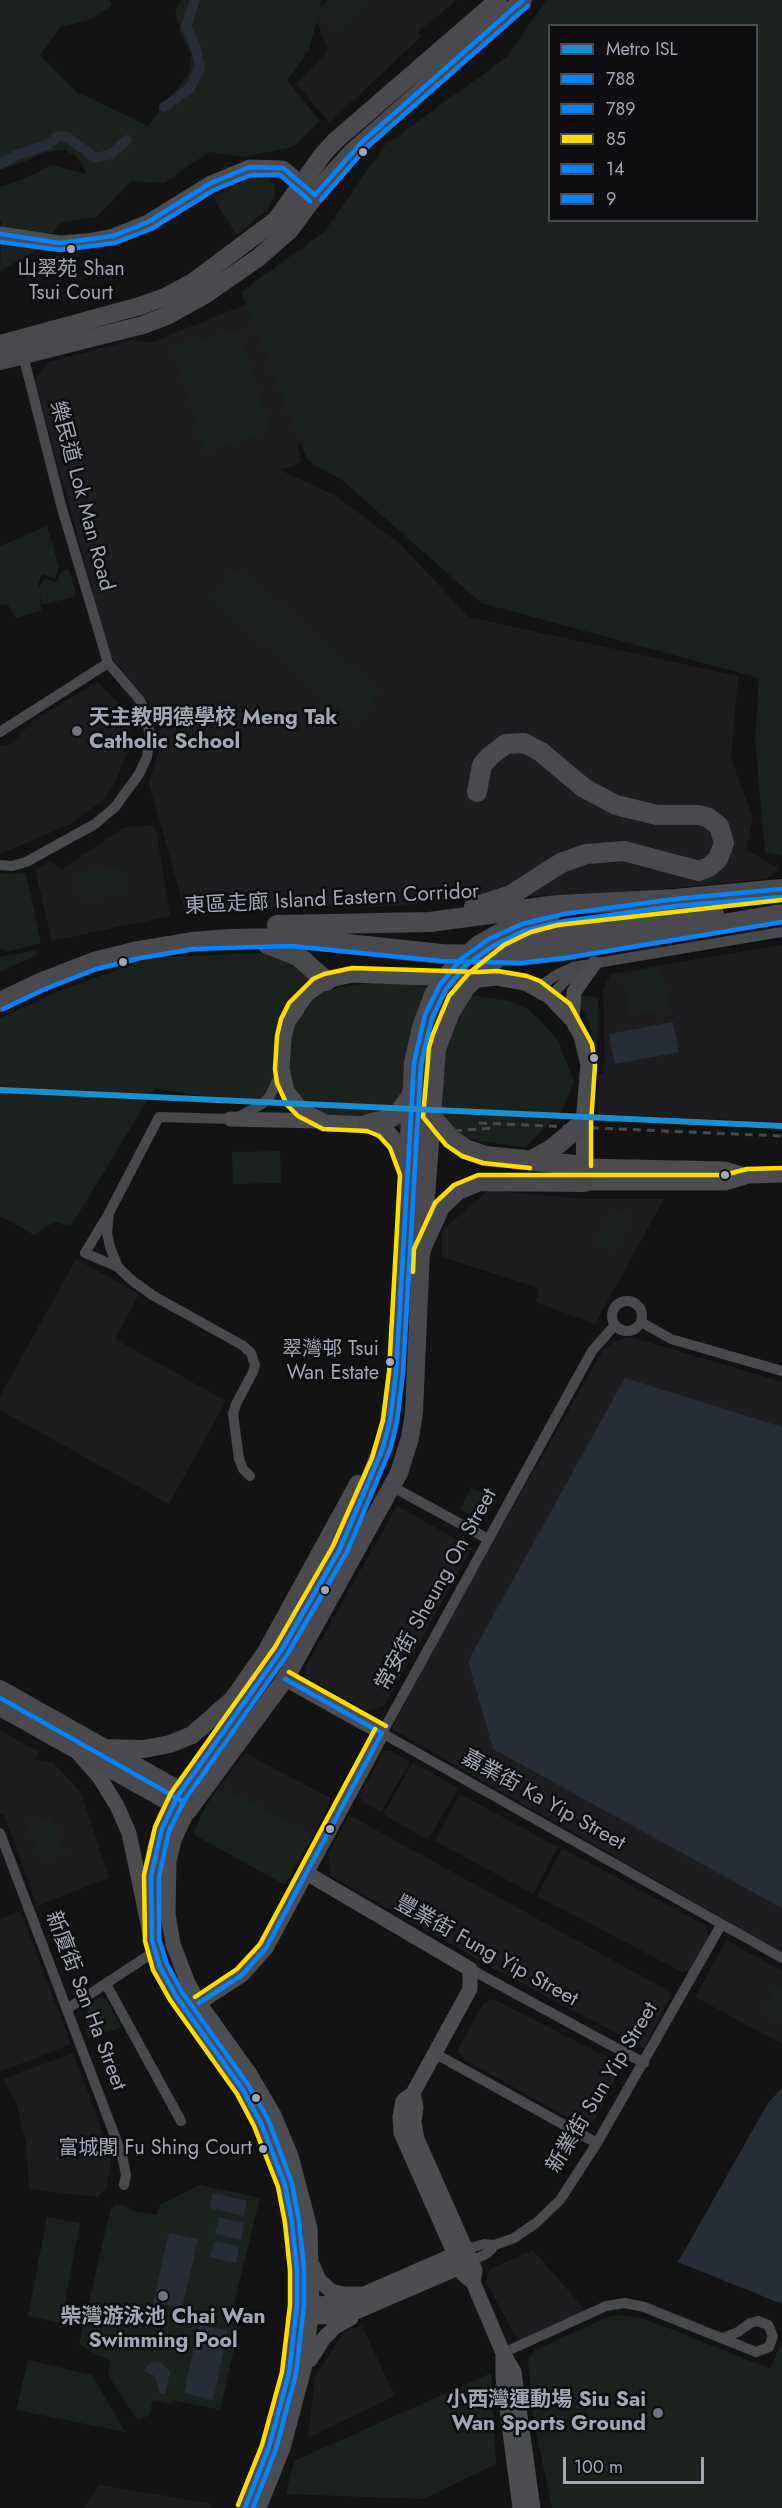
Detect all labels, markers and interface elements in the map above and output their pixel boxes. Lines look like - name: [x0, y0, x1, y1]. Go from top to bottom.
- legend: [548, 24, 758, 222]
- text: Metro ISL: [606, 36, 678, 62]
- text: 788: [606, 66, 635, 92]
- text: 789: [606, 96, 636, 122]
- text: 85: [606, 126, 626, 152]
- unlabelled marker: [357, 146, 369, 158]
- text: 14: [606, 156, 625, 182]
- text: 9: [606, 186, 616, 212]
- marker: 山翠苑 Shan Tsui Court: [65, 243, 77, 255]
- place label: 山翠苑 Shan Tsui Court: [17, 258, 125, 305]
- street label: 樂民道 Lok Man Road: [44, 398, 118, 594]
- place label: 天主教明德學校 Meng Tak Catholic School: [89, 706, 337, 756]
- marker: 天主教明德學校 Meng Tak Catholic School: [70, 724, 84, 738]
- street label: 東區走廊 Island Eastern Corridor: [184, 880, 480, 920]
- unlabelled marker: [117, 956, 129, 968]
- unlabelled marker: [588, 1052, 600, 1064]
- unlabelled marker: [719, 1169, 731, 1181]
- place label: 翠灣邨 Tsui Wan Estate: [282, 1338, 379, 1385]
- marker: 翠灣邨 Tsui Wan Estate: [384, 1356, 396, 1368]
- street label: 常安街 Sheung On Street: [371, 1485, 503, 1695]
- unlabelled marker: [319, 1584, 331, 1596]
- street label: 嘉業街 Ka Yip Street: [457, 1746, 629, 1856]
- unlabelled marker: [324, 1823, 336, 1835]
- street label: 豐業街 Fung Yip Street: [390, 1891, 582, 2013]
- street label: 新廈街 San Ha Street: [39, 1908, 131, 2094]
- street label: 新業街 Sun Yip Street: [542, 1998, 664, 2178]
- unlabelled marker: [250, 2092, 262, 2104]
- place label: 富城閣 Fu Shing Court: [59, 2137, 252, 2161]
- marker: 富城閣 Fu Shing Court: [257, 2143, 269, 2155]
- marker: 柴灣游泳池 Chai Wan Swimming Pool: [156, 2289, 170, 2303]
- place label: 柴灣游泳池 Chai Wan Swimming Pool: [60, 2305, 266, 2355]
- place label: 小西灣運動場 Siu Sai Wan Sports Ground: [446, 2388, 646, 2438]
- marker: 小西灣運動場 Siu Sai Wan Sports Ground: [651, 2406, 665, 2420]
- scale bar: [566, 2445, 707, 2483]
- text: 100 m: [574, 2454, 623, 2480]

